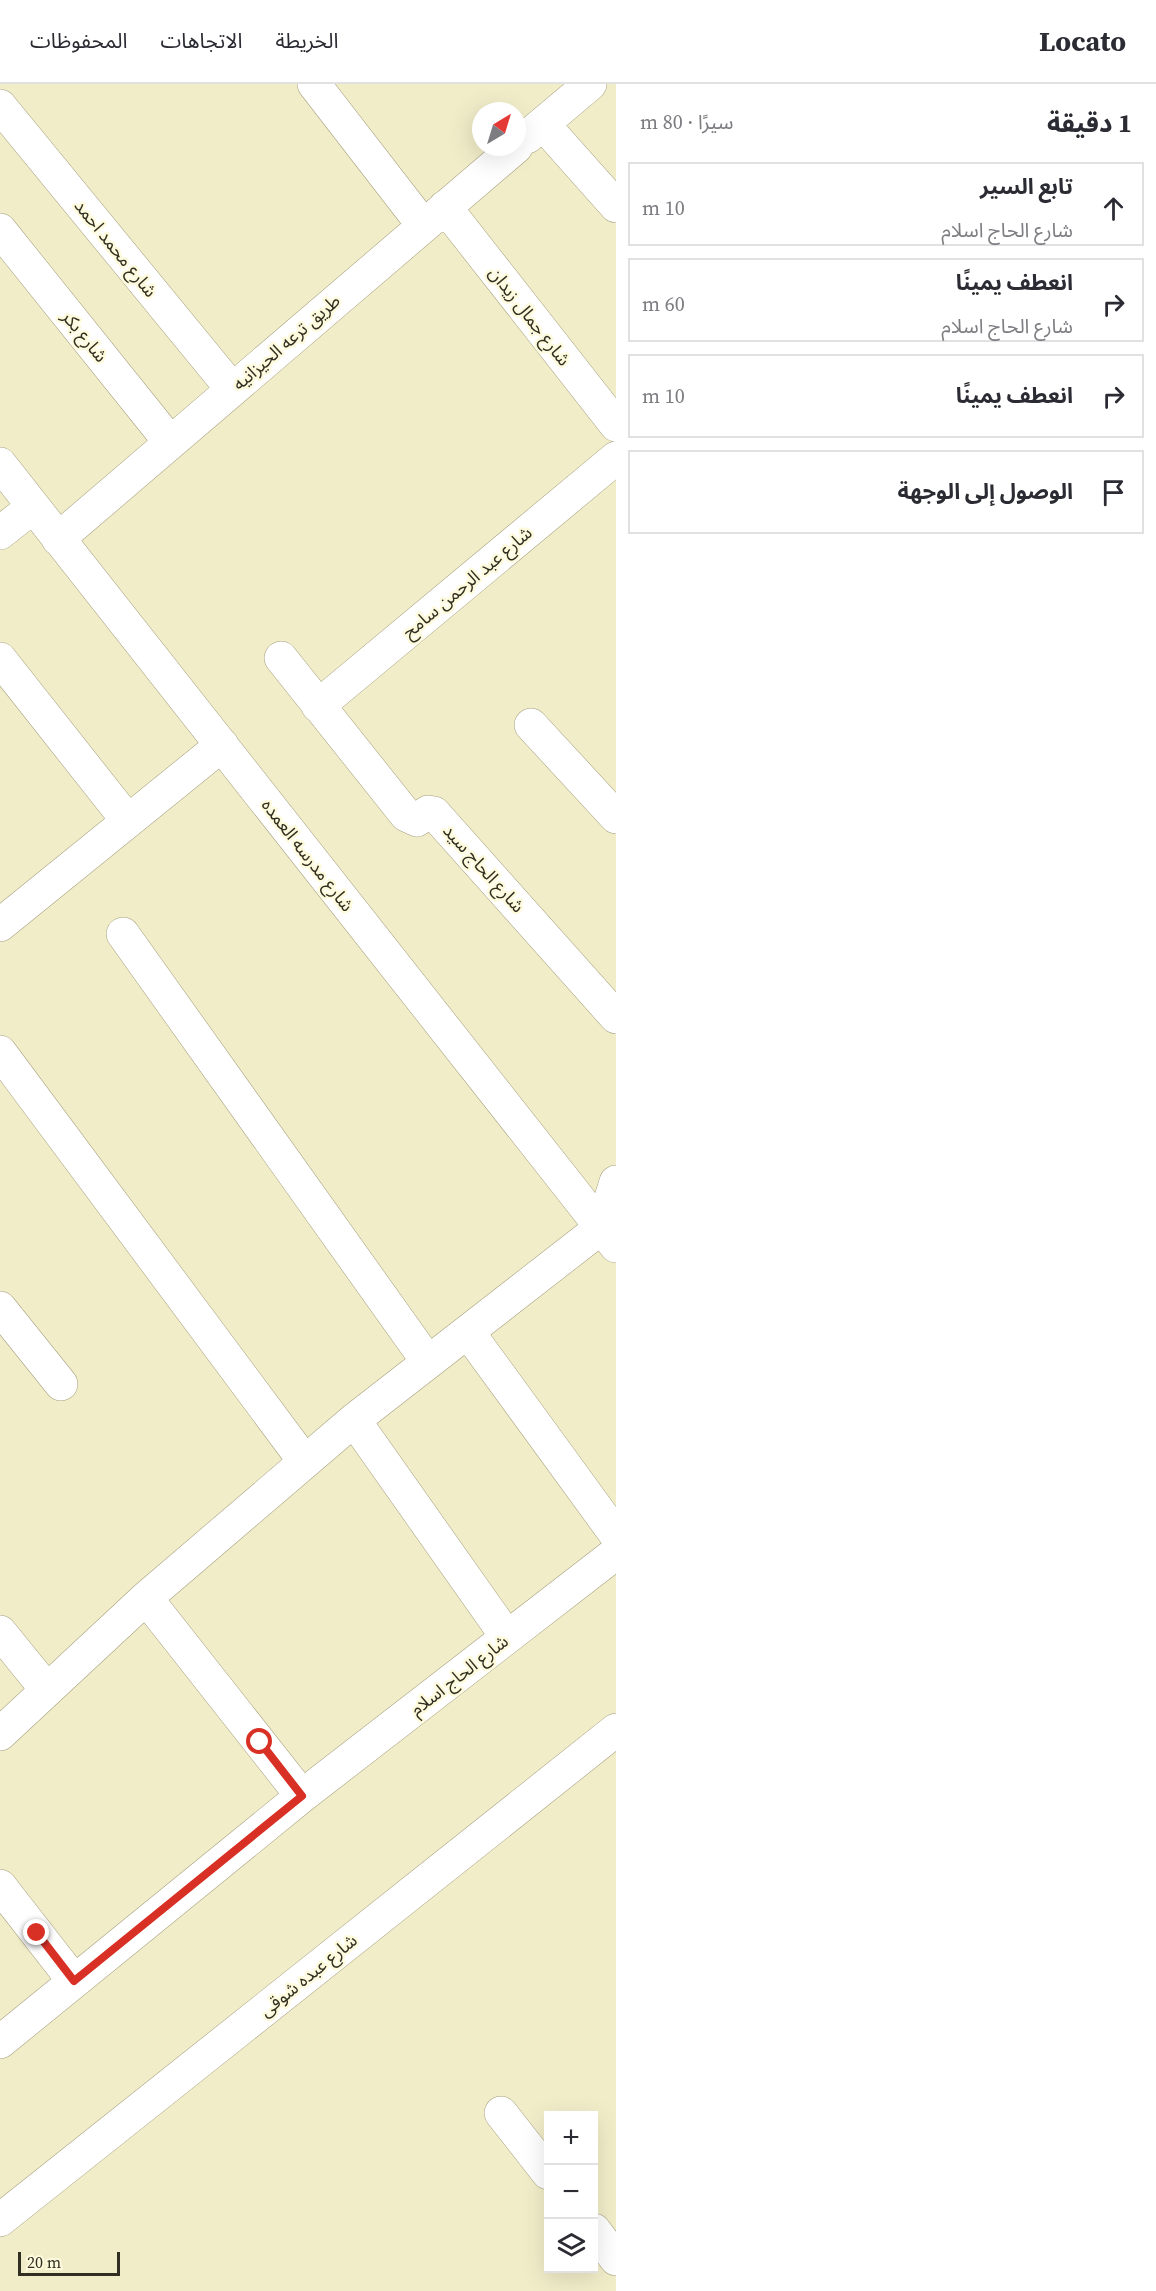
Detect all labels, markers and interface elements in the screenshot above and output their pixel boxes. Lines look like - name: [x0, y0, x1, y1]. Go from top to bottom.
- text: Locato: [1039, 22, 1126, 60]
- text: المحفوظات: [30, 26, 127, 55]
- text: الاتجاهات: [160, 26, 242, 55]
- text: الخريطة: [275, 26, 338, 55]
- north arrow: [472, 102, 526, 156]
- text: 1 دقيقة: [1047, 105, 1132, 141]
- text: سيرًا · 80 m: [640, 108, 733, 136]
- text: تابع السير: [980, 171, 1073, 201]
- icon: ahead: [1097, 192, 1130, 225]
- street label: شارع محمد احمد: [67, 194, 163, 303]
- text: 10 m: [642, 194, 685, 222]
- text: شارع الحاج اسلام: [941, 216, 1073, 244]
- street label: شارع جمال زيدان: [482, 261, 577, 372]
- text: انعطف يمينًا: [956, 267, 1073, 297]
- street label: طريق ترعه الحيزانيه: [227, 288, 345, 396]
- icon: right: [1097, 288, 1130, 321]
- text: 60 m: [642, 290, 685, 318]
- street label: شارع بكر: [54, 304, 114, 369]
- text: شارع الحاج اسلام: [941, 312, 1073, 340]
- text: انعطف يمينًا: [956, 380, 1073, 410]
- icon: right: [1097, 380, 1130, 413]
- text: 10 m: [642, 382, 685, 410]
- text: الوصول إلى الوجهة: [897, 476, 1073, 506]
- icon: arrive: [1097, 476, 1130, 509]
- street label: شارع عبد الرحمن سامح: [397, 520, 539, 645]
- street label: شارع مدرسه العمده: [254, 793, 360, 918]
- street label: شارع الحاج سيد: [436, 818, 530, 919]
- street label: شارع الحاج اسلام: [405, 1629, 515, 1723]
- route start: [246, 1728, 272, 1754]
- route end: [23, 1919, 49, 1945]
- street label: شارع عبده شوقى: [254, 1928, 364, 2024]
- map controls: [544, 2111, 598, 2273]
- button: +: [544, 2111, 598, 2165]
- button: −: [544, 2165, 598, 2219]
- button: layers: [544, 2219, 598, 2273]
- scale bar: [18, 2249, 120, 2276]
- text: 20 m: [27, 2251, 61, 2273]

